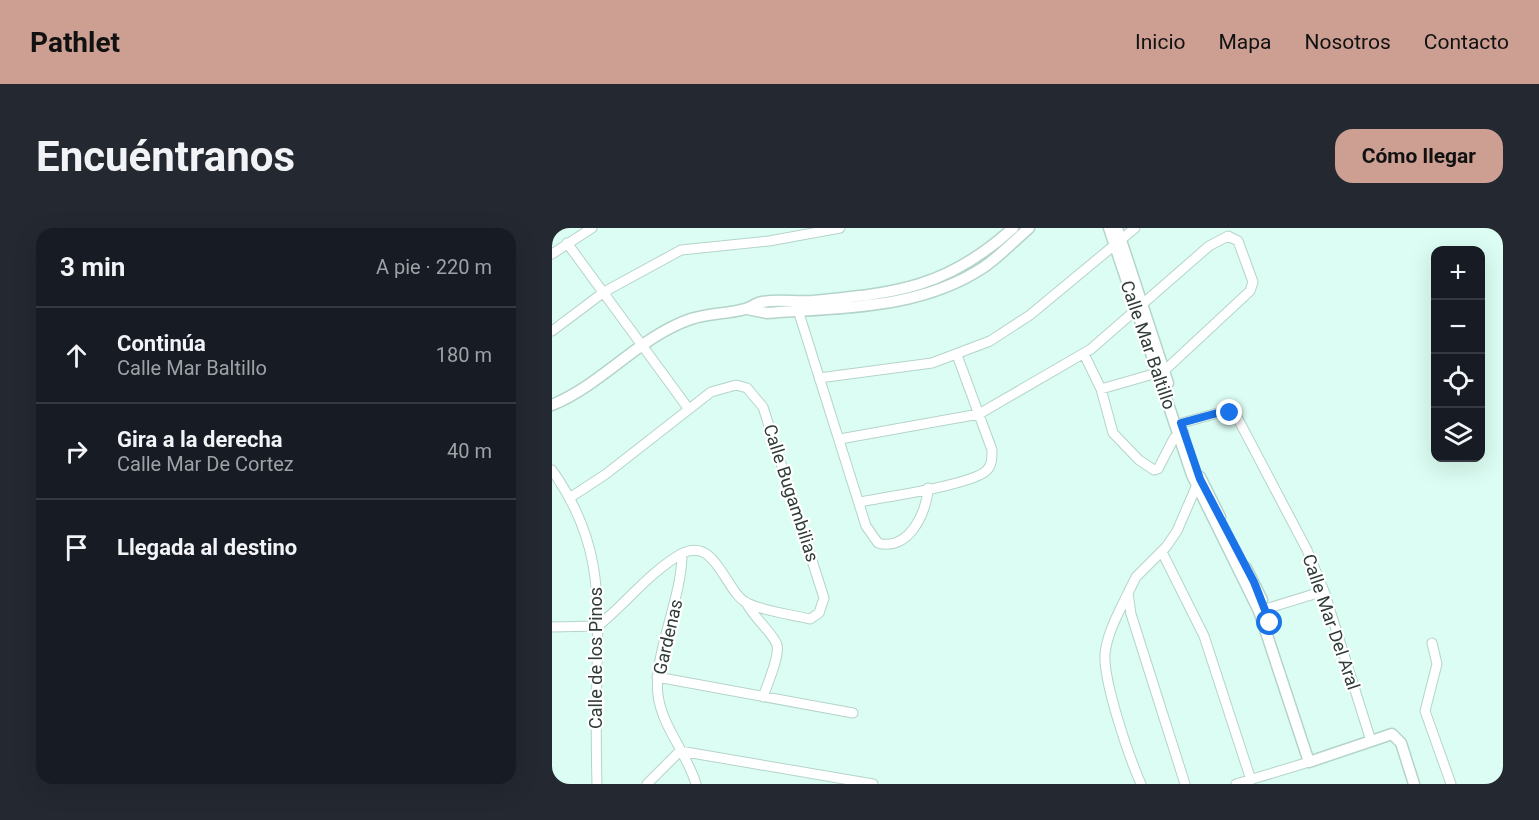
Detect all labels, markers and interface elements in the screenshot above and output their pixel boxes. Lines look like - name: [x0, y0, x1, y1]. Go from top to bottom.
- text: Pathlet: [30, 26, 120, 59]
- text: Inicio: [1135, 30, 1185, 54]
- text: Mapa: [1218, 30, 1271, 54]
- text: Nosotros: [1304, 30, 1391, 54]
- text: Contacto: [1424, 30, 1509, 54]
- button: Cómo llegar: [1335, 129, 1503, 183]
- text: Encuéntranos: [36, 132, 295, 181]
- map controls: [1431, 246, 1485, 462]
- button: +: [1431, 246, 1485, 300]
- text: 3 min: [60, 252, 125, 282]
- text: A pie · 220 m: [376, 255, 492, 279]
- street label: Calle Mar Baltillo: [1117, 278, 1180, 412]
- button: −: [1431, 300, 1485, 354]
- text: Continúa: [117, 331, 206, 356]
- icon: ahead: [60, 339, 93, 372]
- text: 180 m: [436, 343, 492, 367]
- button: locate: [1431, 354, 1485, 408]
- text: Calle Mar Baltillo: [117, 356, 267, 380]
- route end: [1216, 399, 1242, 425]
- button: layers: [1431, 408, 1485, 462]
- street label: Calle Bugambilias: [759, 421, 824, 564]
- text: Gira a la derecha: [117, 427, 283, 452]
- icon: right: [60, 435, 93, 468]
- text: 40 m: [447, 439, 492, 463]
- text: Calle Mar De Cortez: [117, 452, 294, 476]
- icon: arrive: [60, 531, 93, 564]
- text: Llegada al destino: [117, 535, 297, 560]
- street label: Calle Mar Del Aral: [1298, 551, 1365, 692]
- street label: Calle de los Pinos: [585, 587, 606, 729]
- street label: Gardenas: [649, 597, 686, 677]
- route start: [1256, 609, 1282, 635]

